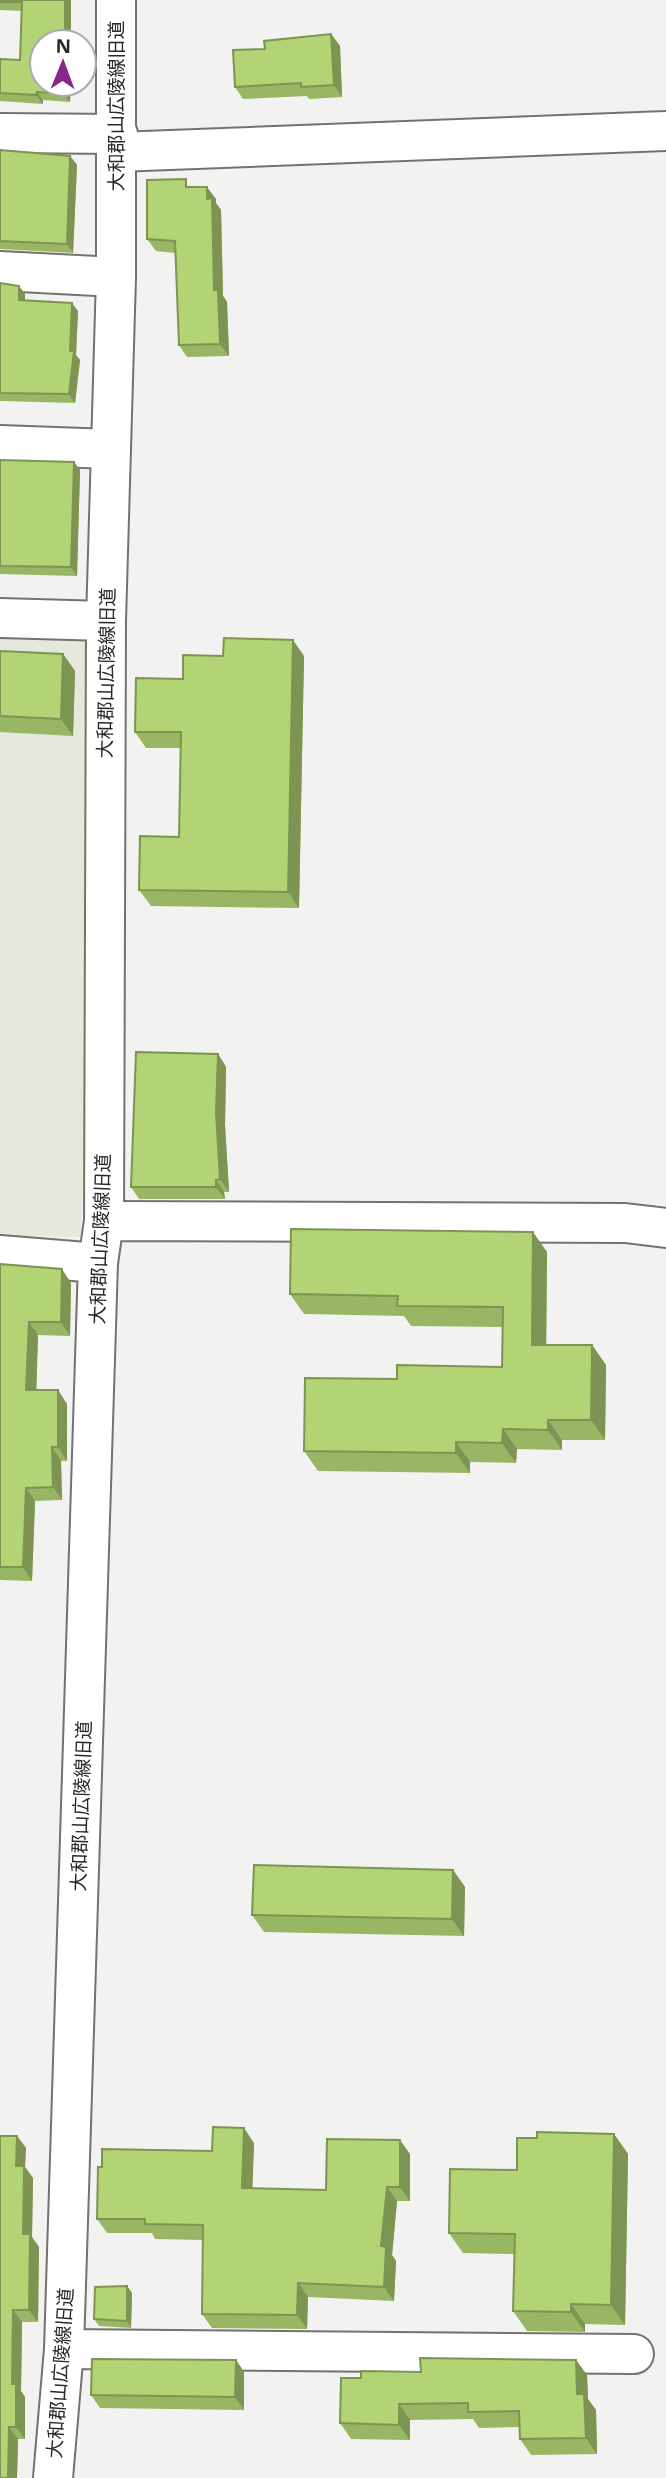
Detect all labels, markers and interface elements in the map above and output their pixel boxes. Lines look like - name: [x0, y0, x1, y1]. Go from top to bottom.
- street label: 大和郡山広陵線旧道: [103, 20, 129, 192]
- north arrow: [28, 28, 98, 98]
- text: N: [55, 33, 71, 59]
- street label: 大和郡山広陵線旧道: [92, 587, 120, 759]
- street label: 大和郡山広陵線旧道: [84, 1153, 116, 1325]
- street label: 大和郡山広陵線旧道: [65, 1720, 97, 1892]
- street label: 大和郡山広陵線旧道: [41, 2287, 79, 2459]

